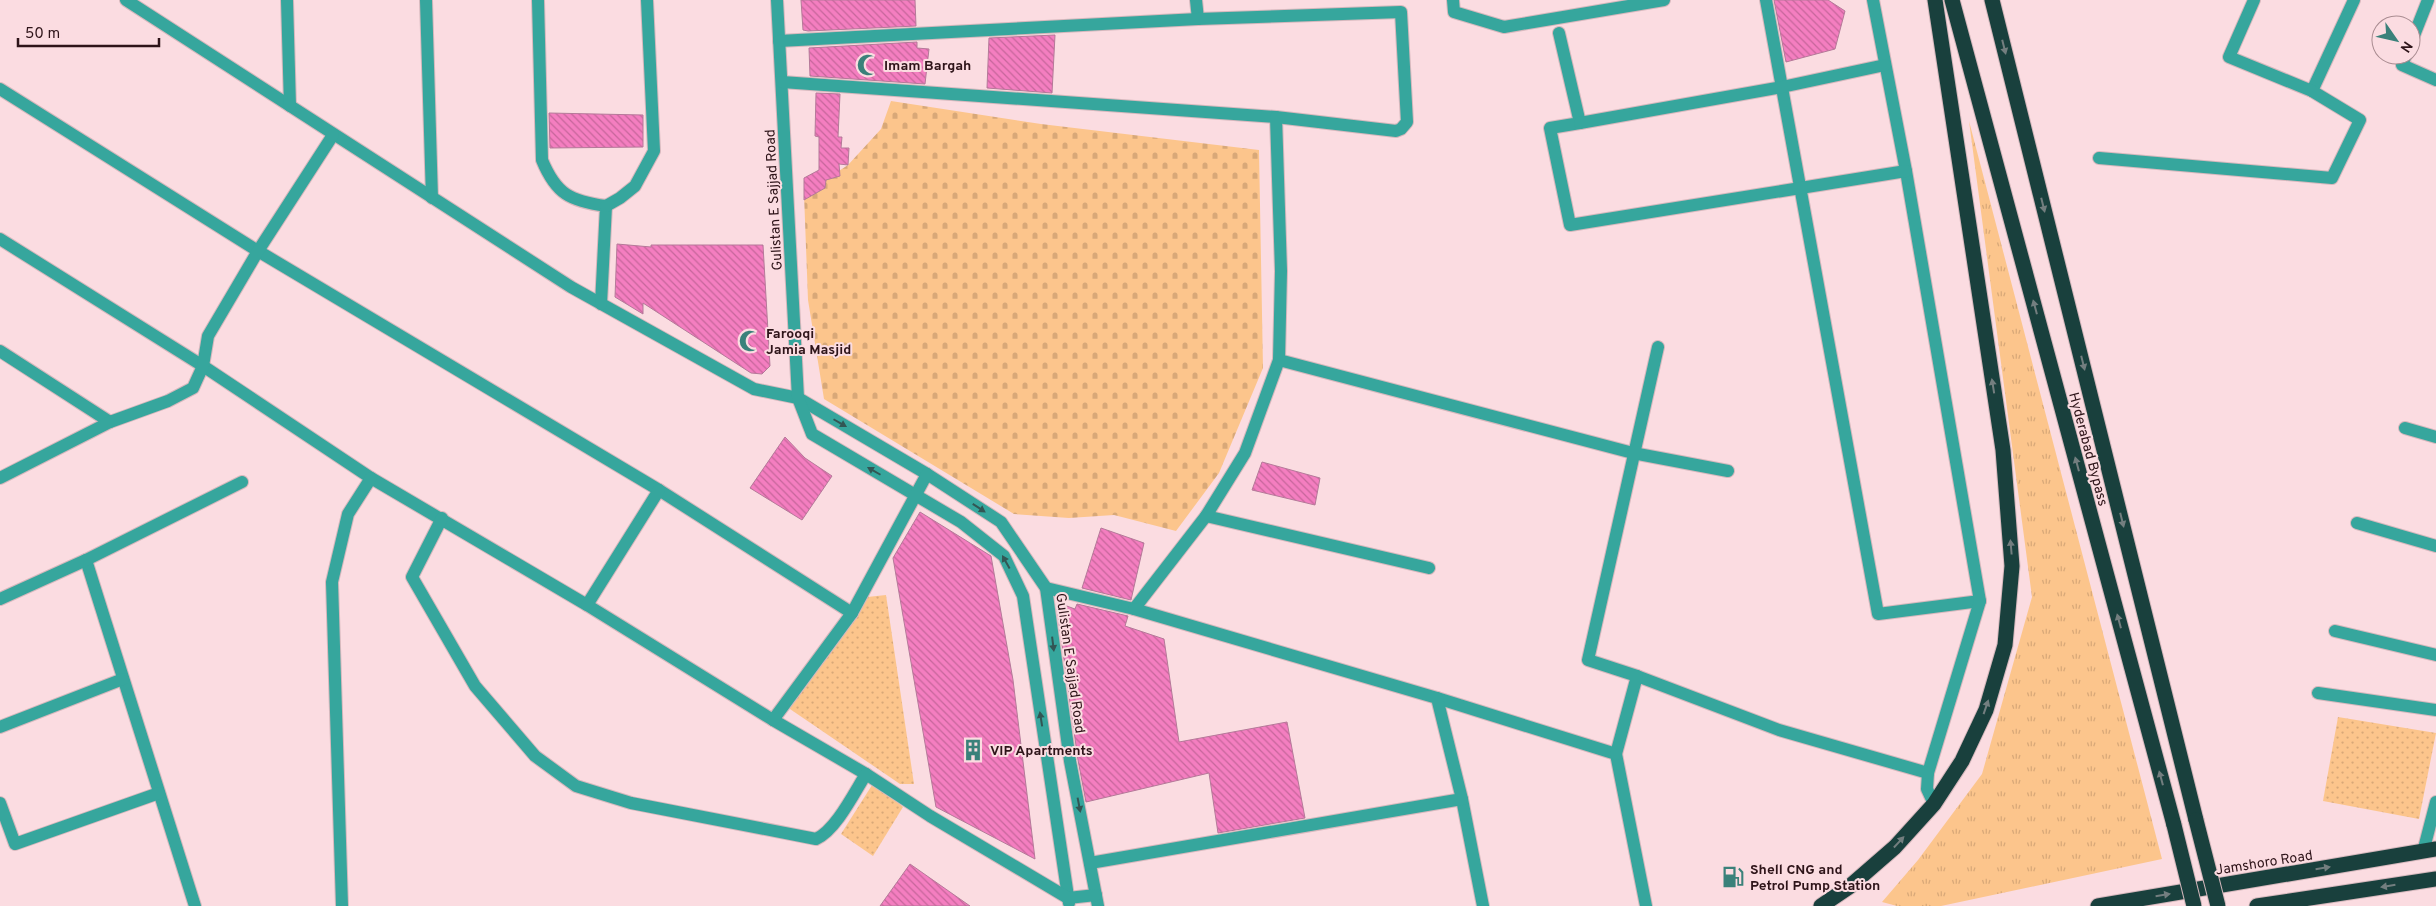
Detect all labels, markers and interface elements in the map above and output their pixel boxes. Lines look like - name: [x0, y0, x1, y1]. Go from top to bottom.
- scale bar: [18, 15, 159, 47]
- north arrow: [2371, 15, 2421, 65]
- text: 50 m: [25, 25, 60, 44]
- text: N: [2396, 38, 2415, 55]
- one-way arrow: [2000, 40, 2008, 55]
- mosque icon: Imam Bargah: [855, 52, 881, 78]
- place label: Imam Bargah: [884, 58, 971, 75]
- street label: Gulistan E Sajjad Road: [762, 129, 787, 271]
- one-way arrow: [2039, 198, 2047, 213]
- one-way arrow: [2030, 300, 2038, 315]
- place label: Farooqi Jamia Masjid: [766, 326, 851, 359]
- mosque icon: Farooqi Jamia Masjid: [737, 328, 763, 354]
- one-way arrow: [2079, 355, 2087, 370]
- one-way arrow: [1989, 378, 1997, 394]
- street label: Hyderabad Bypass: [2064, 391, 2111, 508]
- one-way arrow: [833, 419, 848, 427]
- one-way arrow: [2073, 457, 2081, 472]
- one-way arrow: [867, 466, 880, 475]
- one-way arrow: [972, 503, 986, 513]
- one-way arrow: [2118, 513, 2126, 528]
- one-way arrow: [2007, 539, 2015, 555]
- one-way arrow: [1002, 555, 1010, 570]
- street label: Gulistan E Sajjad Road: [1051, 592, 1088, 734]
- one-way arrow: [2115, 614, 2123, 629]
- one-way arrow: [1049, 636, 1057, 652]
- one-way arrow: [1983, 699, 1991, 714]
- one-way arrow: [1037, 711, 1045, 727]
- building icon: VIP Apartments: [960, 737, 986, 763]
- place label: VIP Apartments: [990, 743, 1093, 760]
- one-way arrow: [2157, 771, 2165, 786]
- one-way arrow: [1075, 797, 1083, 813]
- one-way arrow: [1893, 837, 1905, 849]
- street label: Jamshoro Road: [2214, 847, 2314, 880]
- place label: Shell CNG and Petrol Pump Station: [1750, 862, 1880, 895]
- fuel station icon: Shell CNG and Petrol Pump Station: [1720, 864, 1746, 890]
- one-way arrow: [2316, 864, 2332, 872]
- one-way arrow: [2379, 882, 2395, 890]
- one-way arrow: [2155, 891, 2171, 899]

